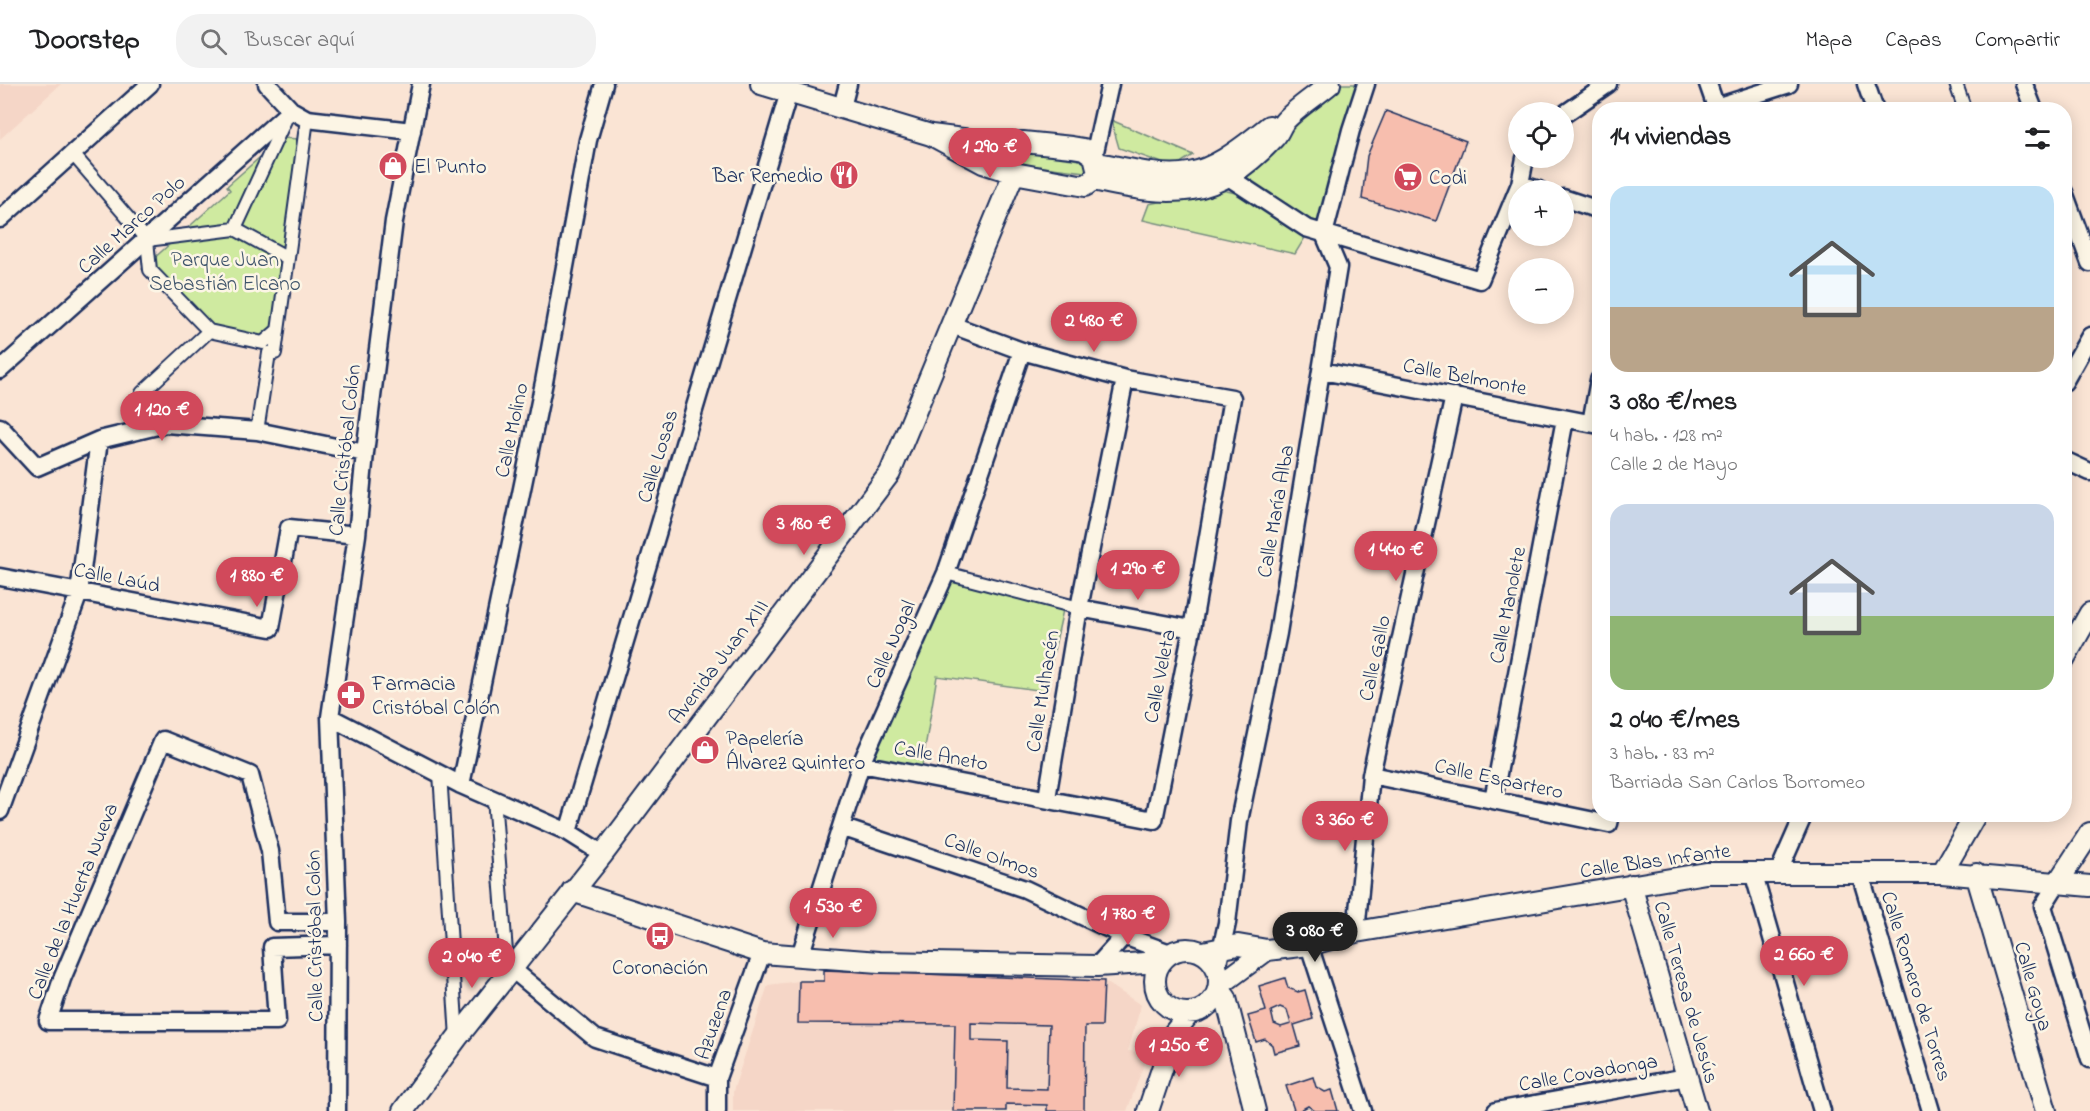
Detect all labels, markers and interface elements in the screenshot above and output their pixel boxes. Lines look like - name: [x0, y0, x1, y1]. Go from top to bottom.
- search box: [176, 14, 596, 68]
- text: Doorstep: [30, 21, 140, 62]
- icon: search: [197, 25, 230, 58]
- text: Buscar aquí: [245, 25, 355, 57]
- text: Mapa: [1805, 26, 1852, 56]
- text: Capas: [1885, 26, 1942, 56]
- text: Compartir: [1975, 26, 2060, 56]
- map controls: [1508, 102, 1574, 324]
- button: locate: [1508, 102, 1574, 168]
- text: 14 viviendas: [1610, 119, 1731, 157]
- icon: filters: [2021, 122, 2054, 155]
- pin: 1 290 €: [935, 128, 1045, 179]
- text: 1 290 €: [963, 133, 1017, 162]
- shop icon: El Punto: [377, 150, 409, 182]
- place label: El Punto: [414, 153, 487, 183]
- restaurant icon: Bar Remedio: [828, 159, 860, 191]
- supermarket icon: Codi: [1392, 161, 1424, 193]
- place label: Bar Remedio: [712, 162, 823, 192]
- place label: Codi: [1429, 164, 1467, 194]
- street label: Calle Marco Polo: [72, 169, 193, 282]
- button: +: [1508, 180, 1574, 246]
- icon: home: [1778, 225, 1886, 333]
- park label: Parque Juan Sebastián Elcano: [149, 246, 301, 300]
- button: −: [1508, 258, 1574, 324]
- pin: 2 480 €: [1039, 302, 1149, 353]
- text: 2 480 €: [1065, 307, 1123, 336]
- street label: Calle Belmonte: [1400, 351, 1530, 405]
- street label: Calle Cristóbal Colón: [322, 363, 370, 537]
- street label: Calle Molino: [488, 380, 538, 481]
- text: 3 080 €/mes: [1610, 384, 1737, 422]
- pin: 1 120 €: [107, 391, 217, 442]
- text: 1 120 €: [134, 396, 190, 425]
- street label: Calle Losas: [631, 406, 687, 507]
- text: 4 hab. · 128 m²: [1610, 422, 1723, 451]
- street label: Calle María Alba: [1251, 443, 1303, 580]
- text: Calle 2 de Mayo: [1610, 451, 1738, 480]
- pin: 3 180 €: [749, 505, 859, 556]
- text: 3 180 €: [777, 510, 831, 539]
- pin: 1 440 €: [1341, 531, 1451, 582]
- text: 1 440 €: [1368, 536, 1424, 565]
- icon: home: [1778, 543, 1886, 651]
- street label: Calle Manolete: [1483, 544, 1535, 667]
- pin: 1 290 €: [1083, 550, 1193, 601]
- text: 1 290 €: [1111, 555, 1165, 584]
- street label: Calle Laúd: [71, 556, 163, 602]
- pin: 1 880 €: [202, 557, 312, 608]
- text: 1 880 €: [230, 562, 284, 591]
- street label: Avenida Juan XIII: [663, 593, 777, 731]
- street label: Calle Nogal: [859, 596, 926, 695]
- street label: Calle Gallo: [1352, 613, 1400, 704]
- street label: Calle Veleta: [1137, 627, 1185, 726]
- street label: Calle Mulhacén: [1020, 628, 1068, 755]
- place label: Farmacia Cristóbal Colón: [371, 670, 500, 724]
- pharmacy icon: Farmacia Cristóbal Colón: [335, 679, 367, 711]
- text: 2 040 €/mes: [1610, 702, 1740, 740]
- place label: Papelería Álvarez Quintero: [726, 725, 865, 779]
- shop icon: Papelería Álvarez Quintero: [689, 734, 721, 766]
- street label: Calle Aneto: [891, 734, 990, 780]
- text: 3 hab. · 83 m²: [1610, 740, 1715, 769]
- street label: Calle Espartero: [1431, 752, 1566, 808]
- text: Barriada San Carlos Borromeo: [1610, 769, 1865, 798]
- street label: Calle de la Huerta Nueva: [21, 799, 127, 1005]
- pin: 3 360 €: [1290, 801, 1400, 852]
- text: 3 360 €: [1316, 806, 1374, 835]
- street label: Calle Olmos: [939, 826, 1043, 888]
- street label: Calle Blas Infante: [1578, 837, 1733, 887]
- street label: Calle Cristóbal Colón: [299, 850, 333, 1022]
- pin: 1 530 €: [778, 888, 888, 939]
- street label: Calle Romero de Torres: [1872, 888, 1958, 1085]
- text: 1 530 €: [804, 893, 862, 922]
- pin: 1 780 €: [1073, 895, 1183, 946]
- street label: Calle Teresa de Jesús: [1645, 898, 1725, 1087]
- text: 1 780 €: [1101, 900, 1155, 929]
- pin: 3 080 €: [1260, 912, 1370, 963]
- text: 3 080 €: [1287, 917, 1343, 946]
- bus stop icon: Coronación: [644, 920, 676, 952]
- pin: 2 660 €: [1749, 936, 1859, 987]
- pin: 2 040 €: [417, 938, 527, 989]
- street label: Calle Goya: [2003, 938, 2059, 1035]
- text: 2 660 €: [1774, 941, 1834, 970]
- text: 2 040 €: [442, 943, 502, 972]
- place label: Coronación: [612, 954, 708, 984]
- street label: Azuzena: [689, 985, 741, 1064]
- pin: 1 250 €: [1124, 1027, 1234, 1078]
- text: 1 250 €: [1149, 1032, 1209, 1061]
- street label: Calle Covadonga: [1517, 1047, 1660, 1103]

